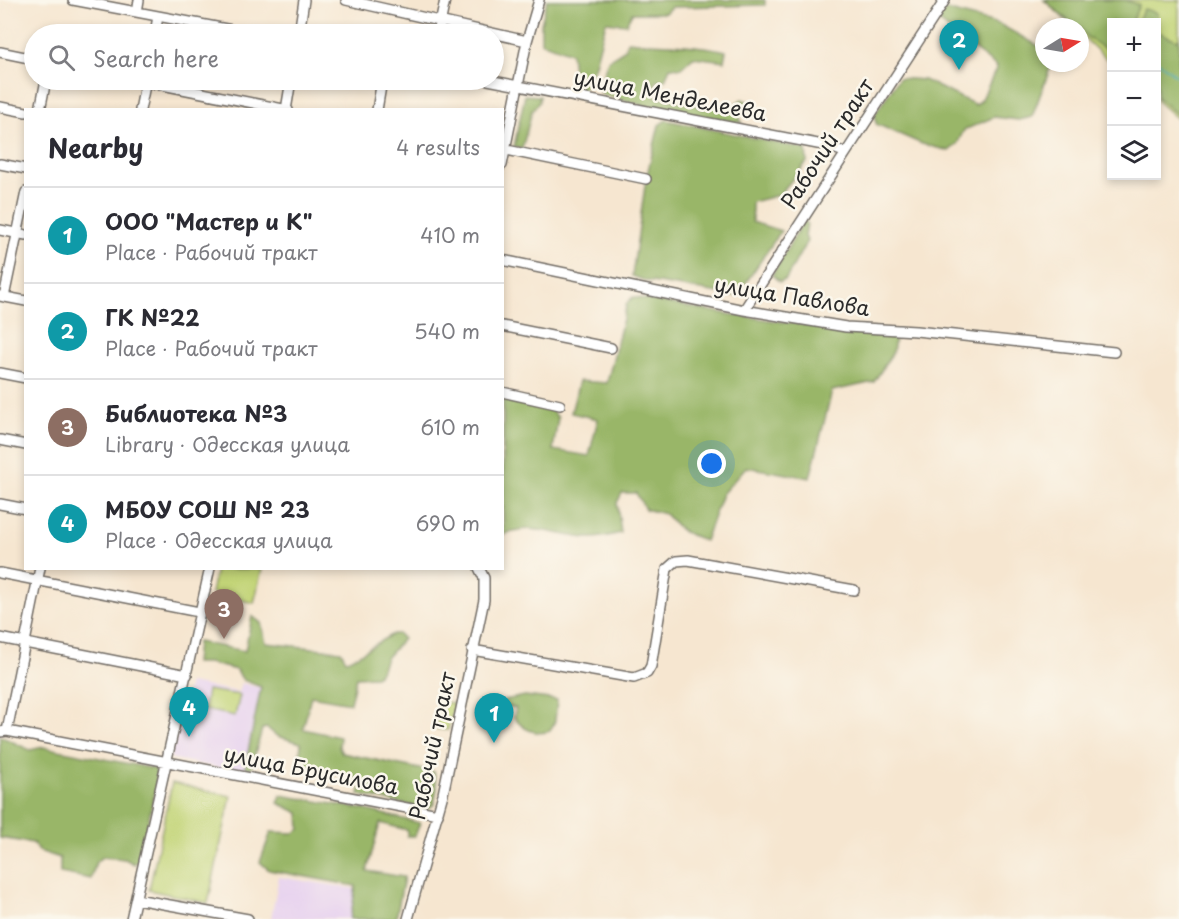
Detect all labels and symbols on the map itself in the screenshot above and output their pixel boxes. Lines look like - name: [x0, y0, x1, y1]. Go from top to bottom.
- north arrow: [1035, 18, 1089, 72]
- pin: 2: [940, 20, 978, 70]
- street label: улица Менделеева: [571, 60, 770, 128]
- street label: Рабочий тракт: [772, 70, 881, 215]
- street label: улица Павлова: [712, 267, 872, 323]
- your location: [697, 449, 726, 478]
- pin: 3: [204, 590, 244, 639]
- street label: Рабочий тракт: [400, 668, 463, 822]
- pin: 4: [170, 688, 208, 737]
- pin: 1: [474, 694, 514, 743]
- street label: улица Брусилова: [221, 736, 401, 802]

